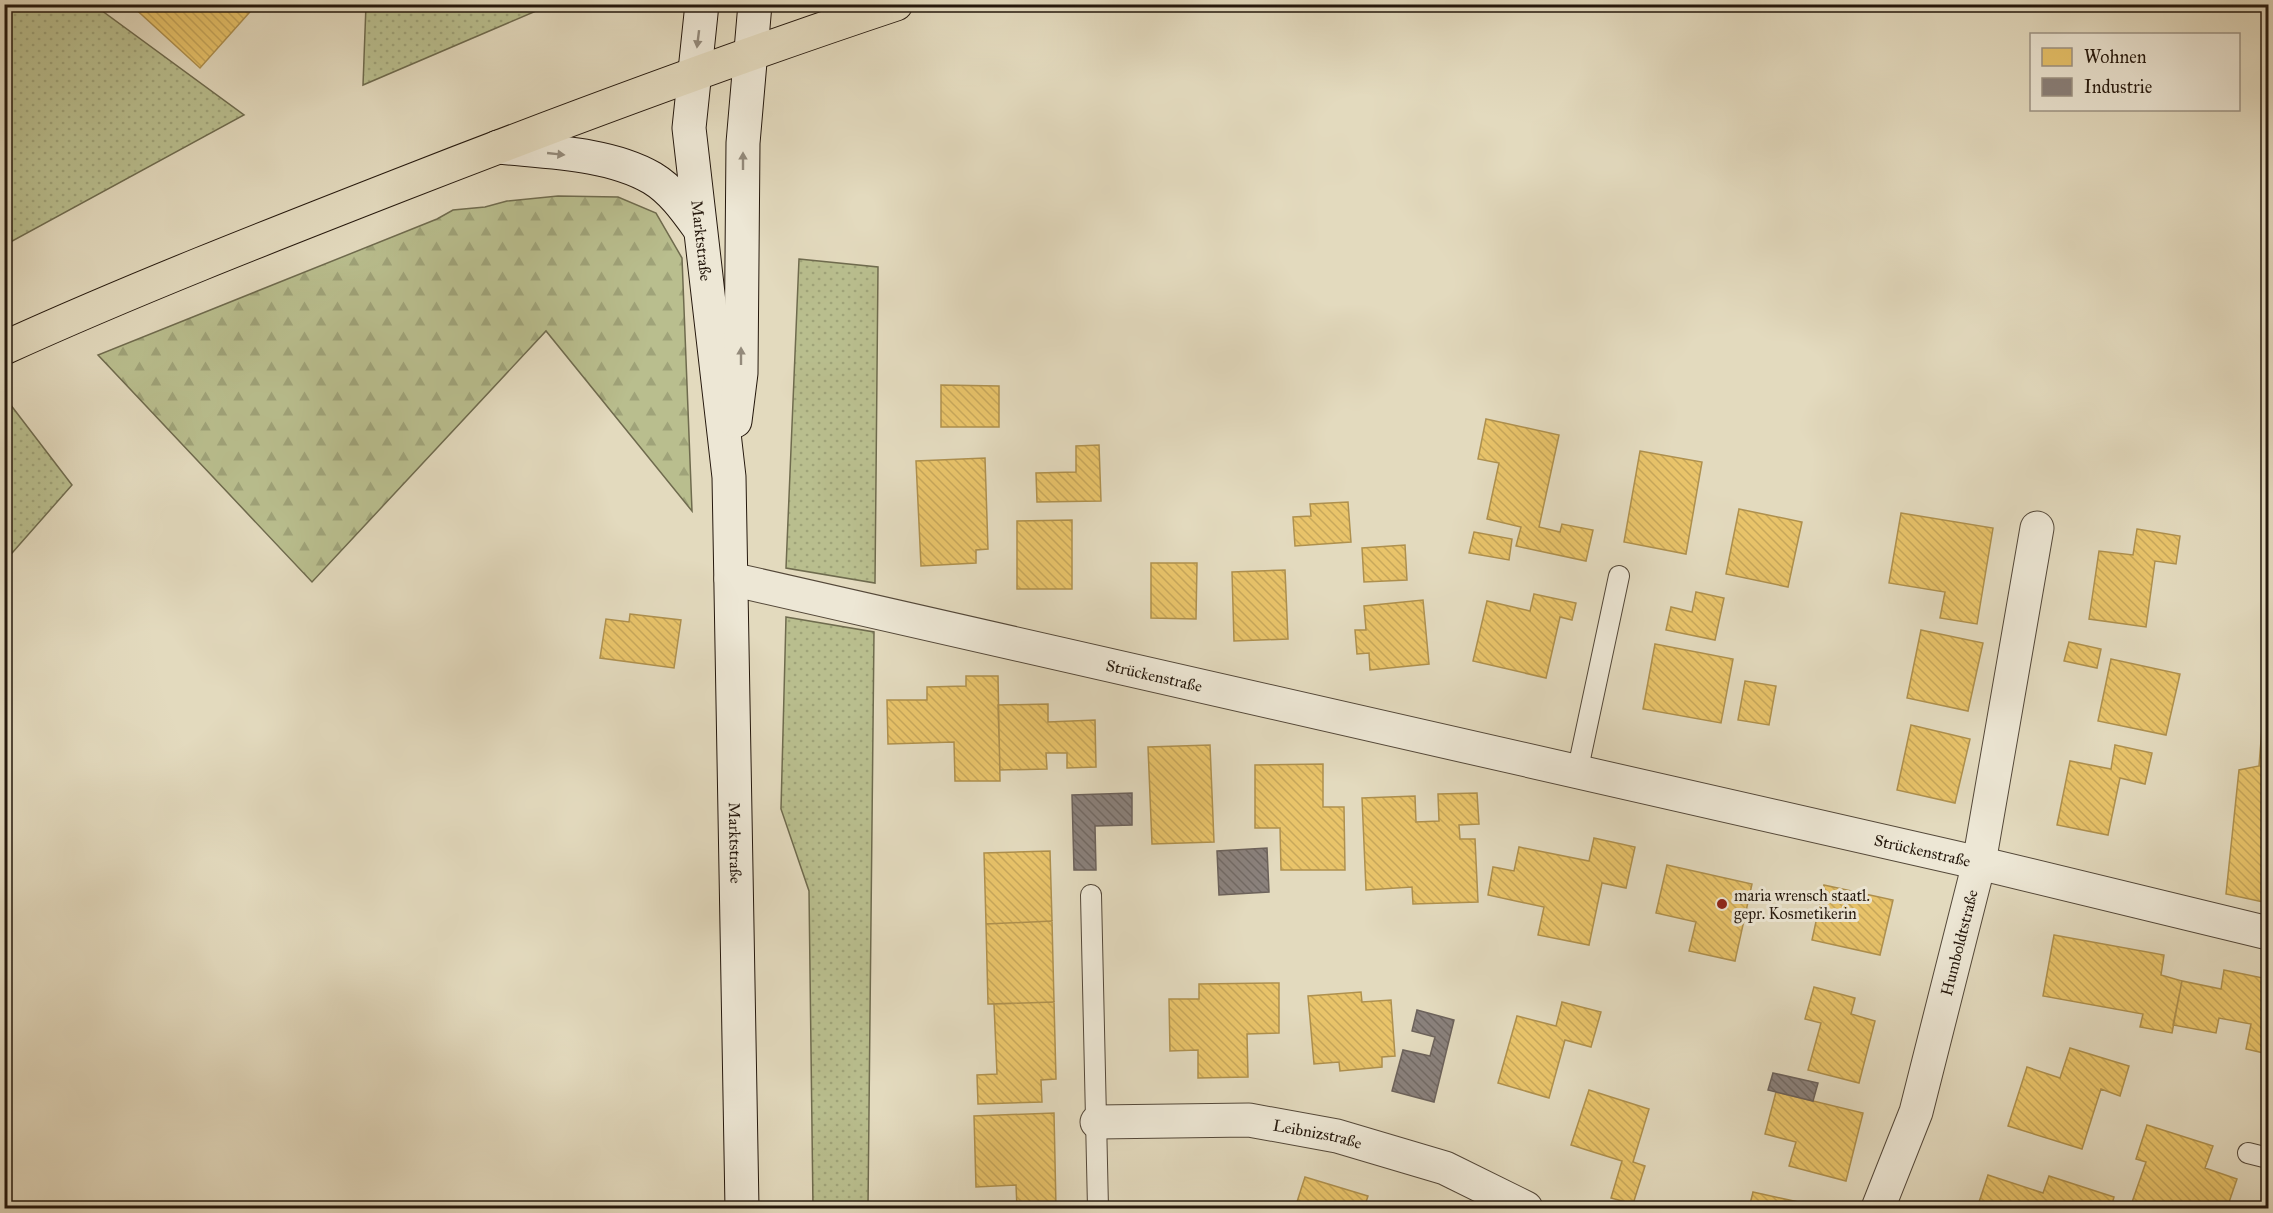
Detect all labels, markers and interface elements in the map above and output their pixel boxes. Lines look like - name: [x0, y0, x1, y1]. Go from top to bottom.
- one-way arrow: [693, 29, 703, 48]
- legend: [2030, 33, 2240, 111]
- text: Wohnen: [2084, 46, 2147, 68]
- text: Industrie: [2084, 76, 2152, 98]
- one-way arrow: [547, 149, 566, 158]
- one-way arrow: [738, 151, 747, 170]
- street label: Marktstraße: [687, 199, 716, 283]
- one-way arrow: [736, 346, 746, 365]
- street label: Strückenstraße: [1104, 656, 1204, 696]
- street label: Marktstraße: [725, 802, 745, 884]
- street label: Strückenstraße: [1872, 830, 1973, 871]
- place label: maria wrensch staatl. gepr. Kosmetikerin: [1734, 886, 1870, 924]
- street label: Humboldtstraße: [1937, 887, 1982, 998]
- marker: maria wrensch staatl. gepr. Kosmetikerin: [1715, 897, 1729, 911]
- street label: Leibnizstraße: [1272, 1116, 1365, 1153]

